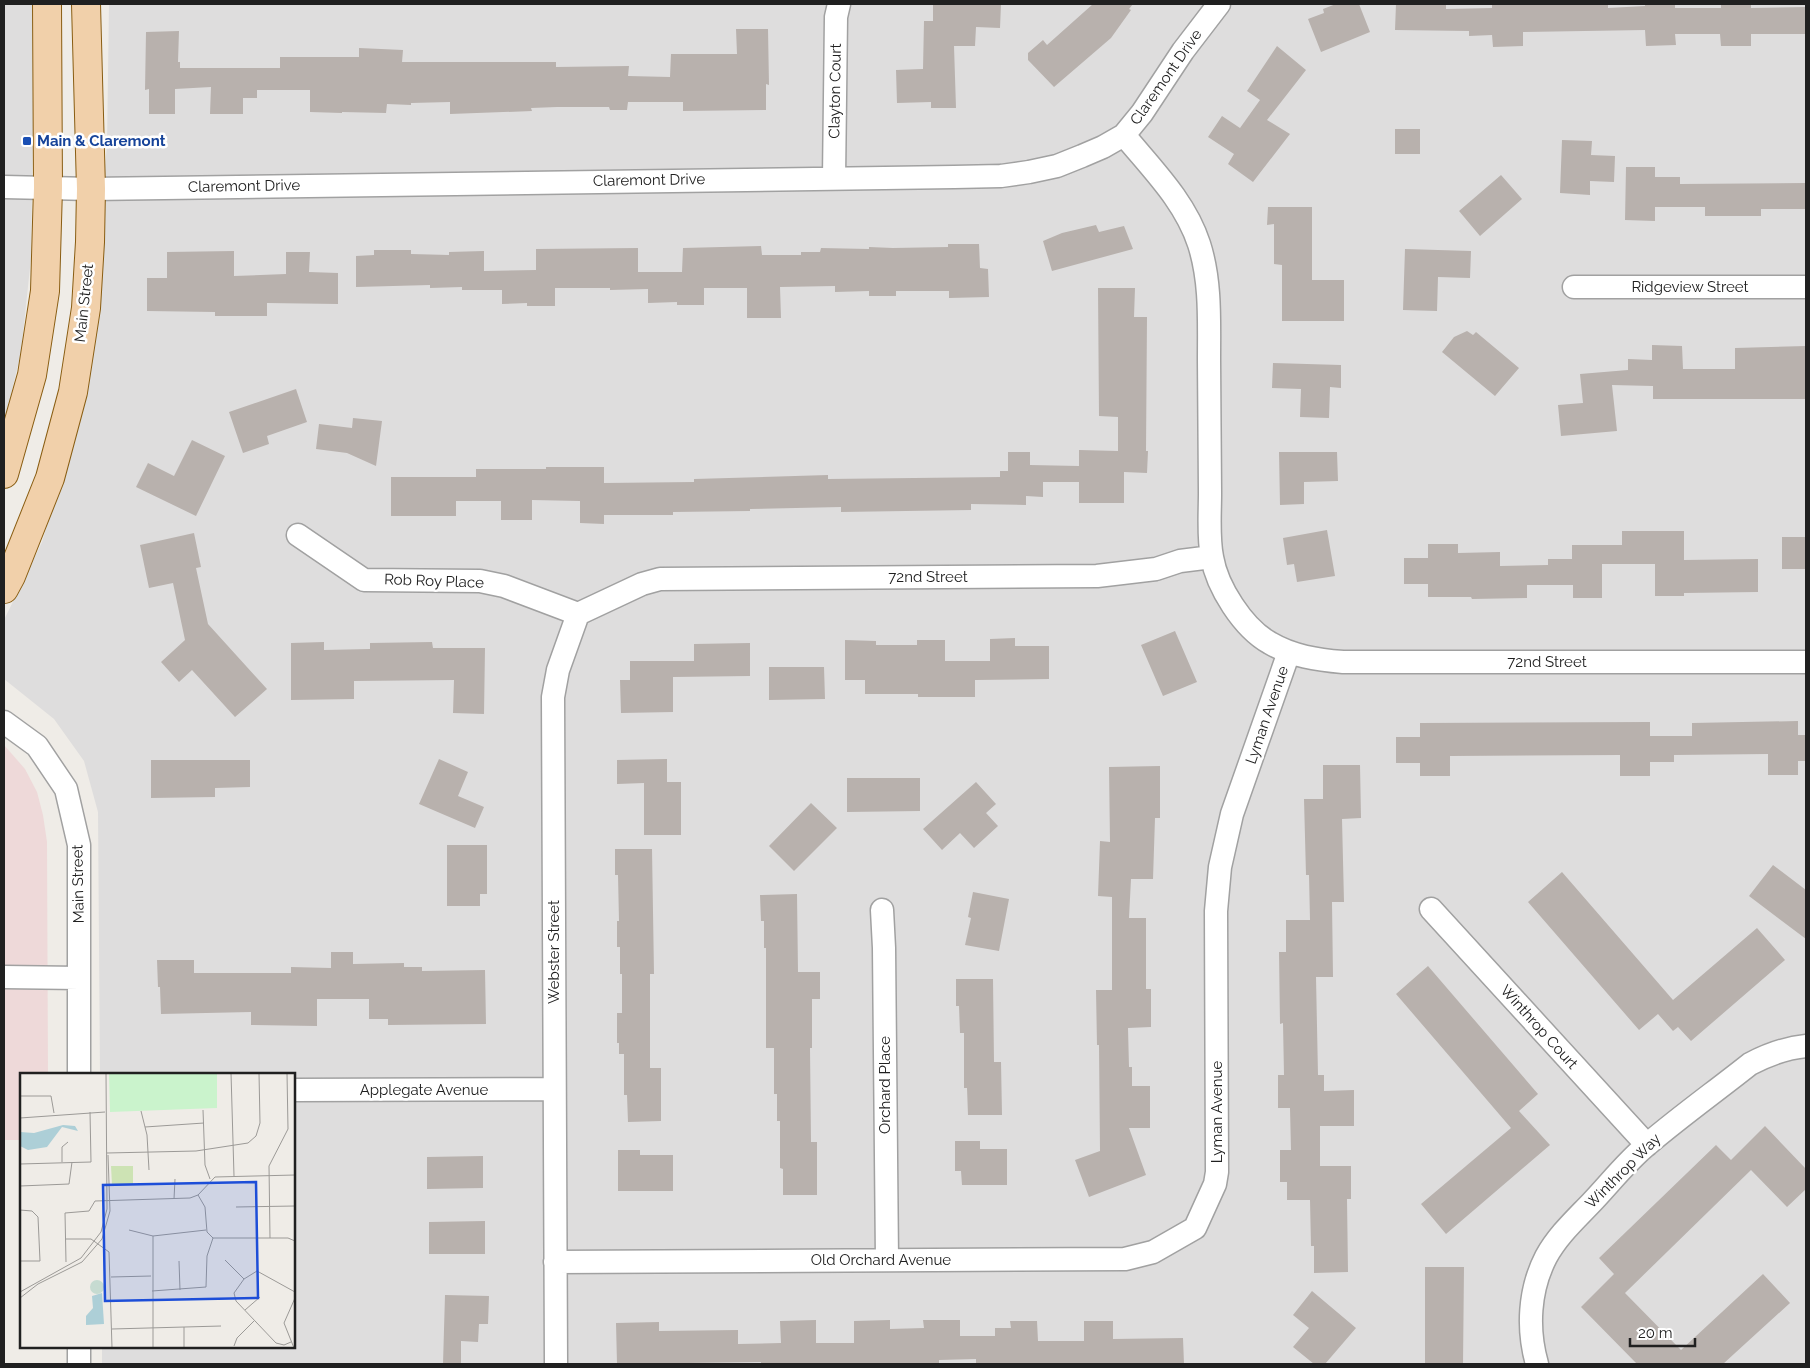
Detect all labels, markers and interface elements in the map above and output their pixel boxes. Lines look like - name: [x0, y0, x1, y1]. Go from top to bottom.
- street label: Claremont Drive: [1126, 26, 1206, 128]
- street label: Clayton Court: [825, 43, 845, 139]
- place label: Main & Claremont: [37, 132, 166, 150]
- marker: Main & Claremont: [21, 135, 33, 147]
- street label: Claremont Drive: [593, 170, 706, 190]
- street label: Claremont Drive: [188, 176, 301, 196]
- street label: Main Street: [71, 263, 97, 343]
- street label: Ridgeview Street: [1631, 278, 1749, 296]
- street label: 72nd Street: [888, 568, 968, 586]
- street label: Rob Roy Place: [384, 570, 484, 592]
- street label: 72nd Street: [1507, 653, 1587, 671]
- street label: Lyman Avenue: [1242, 663, 1292, 766]
- street label: Main Street: [68, 845, 88, 923]
- street label: Webster Street: [545, 900, 563, 1004]
- street label: Winthrop Court: [1497, 981, 1581, 1073]
- street label: Orchard Place: [876, 1036, 894, 1134]
- street label: Lyman Avenue: [1208, 1061, 1226, 1163]
- inset map: [20, 1073, 295, 1348]
- street label: Applegate Avenue: [360, 1081, 488, 1099]
- street label: Winthrop Way: [1582, 1130, 1664, 1212]
- street label: Old Orchard Avenue: [811, 1251, 951, 1269]
- scale bar: [1630, 1316, 1695, 1348]
- text: 20 m: [1638, 1324, 1673, 1342]

